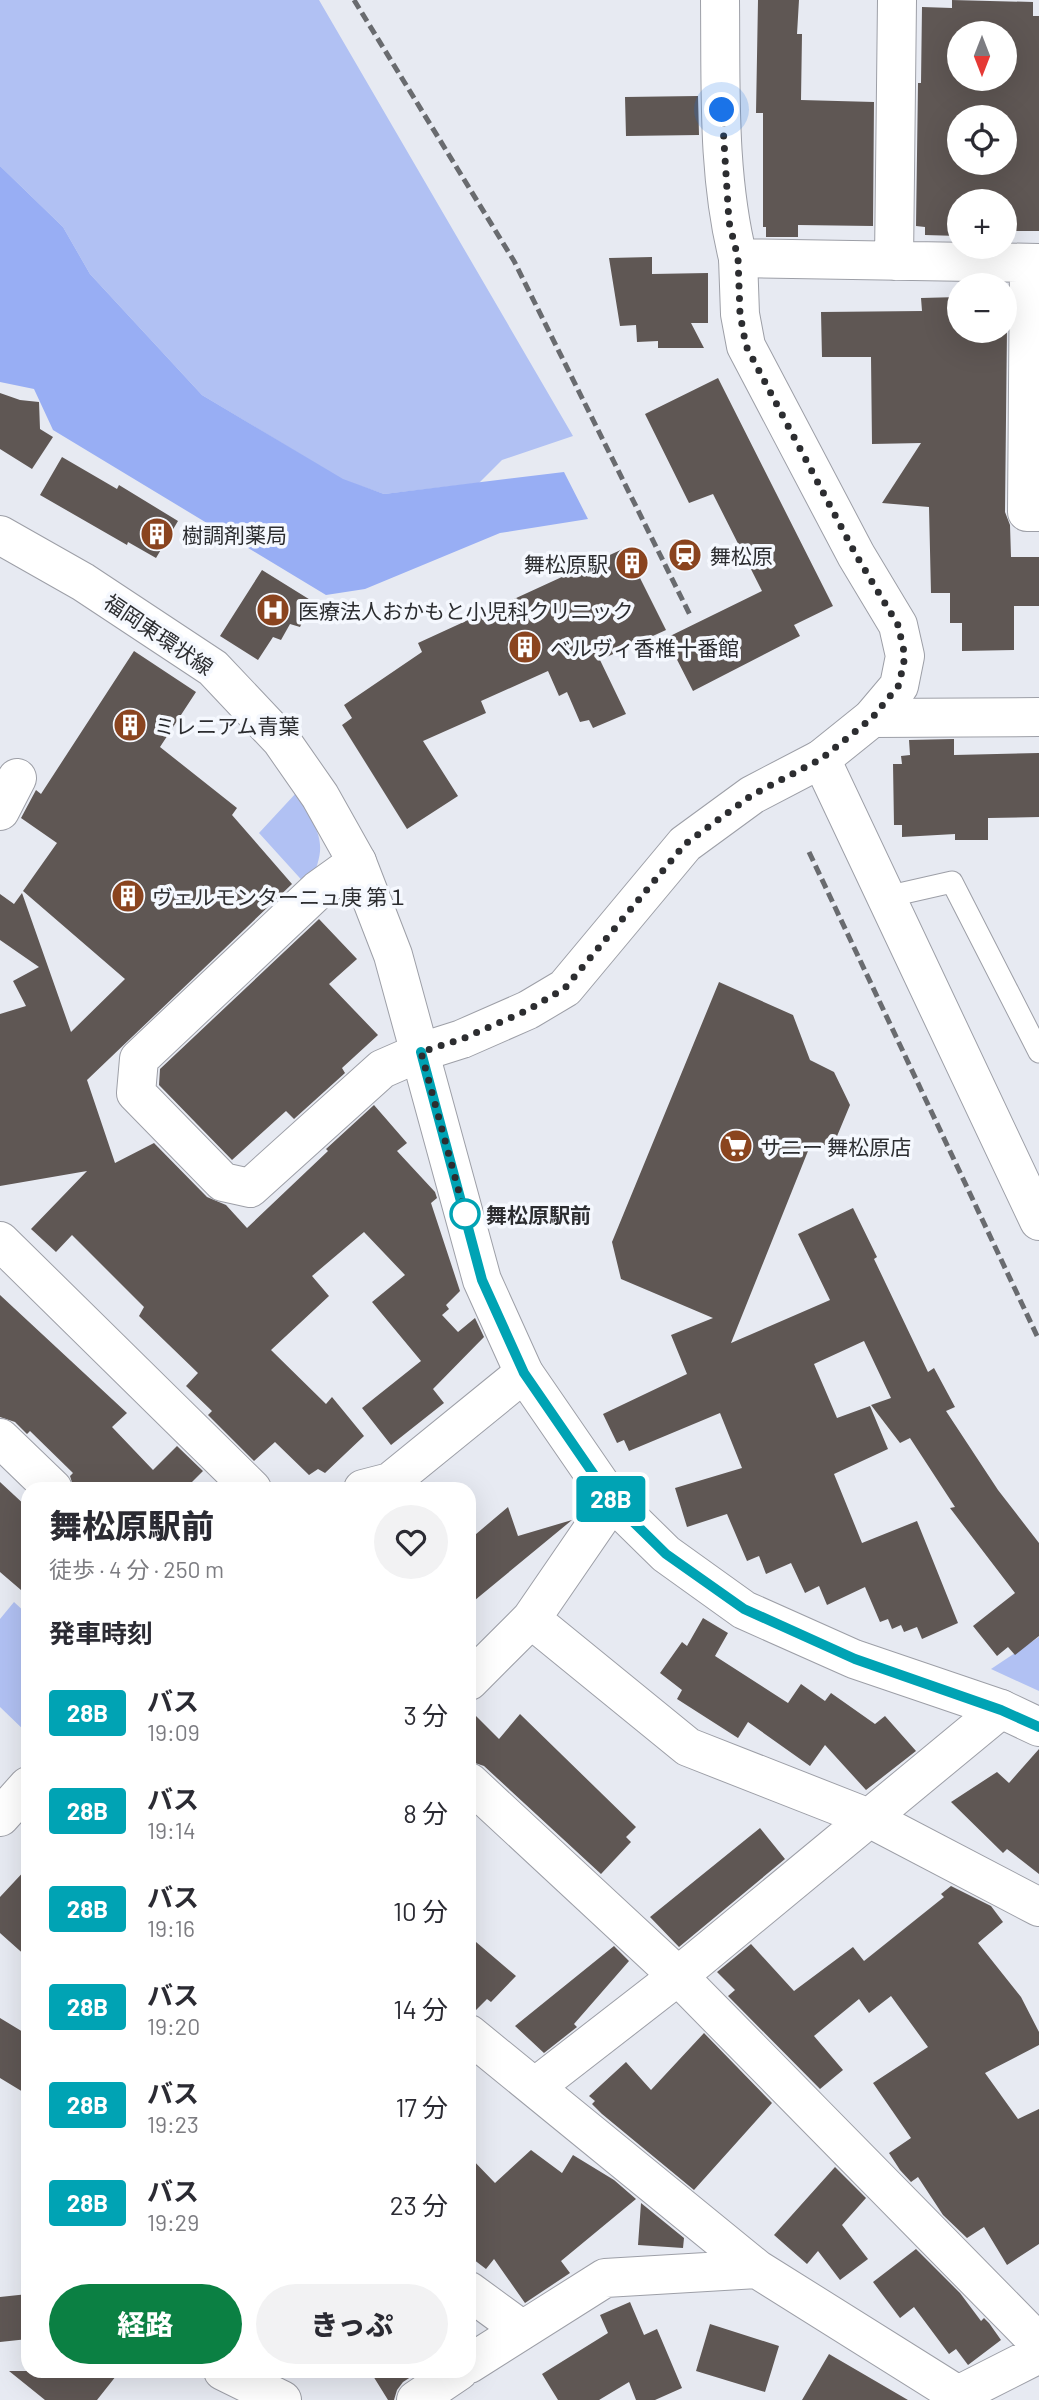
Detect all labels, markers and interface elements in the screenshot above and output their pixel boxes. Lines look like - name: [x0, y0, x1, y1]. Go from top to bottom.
- north arrow: [947, 21, 1017, 91]
- map controls: [947, 21, 1017, 343]
- your location: [704, 92, 739, 127]
- button: locate: [947, 105, 1017, 175]
- button: +: [947, 189, 1017, 259]
- button: −: [947, 273, 1017, 343]
- building icon: 樹調剤薬局: [138, 515, 176, 553]
- place label: 樹調剤薬局: [182, 522, 287, 547]
- station icon: 舞松原: [666, 536, 704, 574]
- place label: 舞松原: [710, 543, 773, 568]
- building icon: 舞松原駅: [613, 544, 651, 582]
- place label: 舞松原駅: [524, 551, 608, 576]
- street label: 福岡東環状線: [100, 588, 218, 680]
- hospital icon: 医療法人おかもと小児科クリニック: [254, 591, 292, 629]
- place label: 医療法人おかもと小児科クリニック: [298, 598, 634, 623]
- building icon: ベルヴィ香椎十番館: [506, 628, 544, 666]
- place label: ベルヴィ香椎十番館: [550, 635, 739, 660]
- building icon: ミレニアム青葉: [111, 706, 149, 744]
- place label: ミレニアム青葉: [154, 713, 300, 738]
- building icon: ヴェルモンターニュ庚 第１: [109, 877, 147, 915]
- place label: ヴェルモンターニュ庚 第１: [152, 884, 408, 909]
- supermarket icon: サニー 舞松原店: [717, 1127, 755, 1165]
- place label: サニー 舞松原店: [760, 1134, 911, 1159]
- marker: 舞松原駅前: [450, 1199, 480, 1229]
- place label: 舞松原駅前: [486, 1202, 591, 1227]
- line badge: 28B: [571, 1476, 651, 1522]
- text: 28B: [590, 1484, 632, 1513]
- text: 舞松原駅前: [49, 1505, 214, 1545]
- button: heart: [374, 1505, 448, 1579]
- text: 徒歩 · 4 分 · 250 m: [49, 1555, 224, 1583]
- text: 発車時刻: [49, 1617, 153, 1648]
- text: バス: [147, 1685, 199, 1716]
- text: 28B: [67, 1698, 108, 1727]
- text: 3 分: [403, 1699, 448, 1730]
- text: 19:09: [147, 1718, 200, 1746]
- text: バス: [147, 1783, 199, 1814]
- text: 28B: [67, 1796, 108, 1825]
- text: 8 分: [403, 1797, 448, 1828]
- text: 19:14: [147, 1816, 196, 1844]
- text: バス: [147, 1881, 199, 1912]
- text: 28B: [67, 1894, 108, 1923]
- text: 10 分: [393, 1895, 448, 1926]
- text: 19:16: [147, 1914, 195, 1942]
- text: バス: [147, 1979, 199, 2010]
- text: 28B: [67, 1992, 108, 2021]
- text: 14 分: [393, 1993, 448, 2024]
- text: 19:20: [147, 2012, 200, 2040]
- text: バス: [147, 2077, 199, 2108]
- text: 28B: [67, 2090, 108, 2119]
- text: 17 分: [395, 2091, 448, 2122]
- text: 19:23: [147, 2110, 199, 2138]
- text: バス: [147, 2175, 199, 2206]
- text: 28B: [67, 2188, 108, 2217]
- text: 23 分: [390, 2189, 448, 2220]
- text: 19:29: [147, 2208, 199, 2236]
- button: 経路: [49, 2284, 242, 2364]
- button: きっぷ: [256, 2284, 448, 2364]

